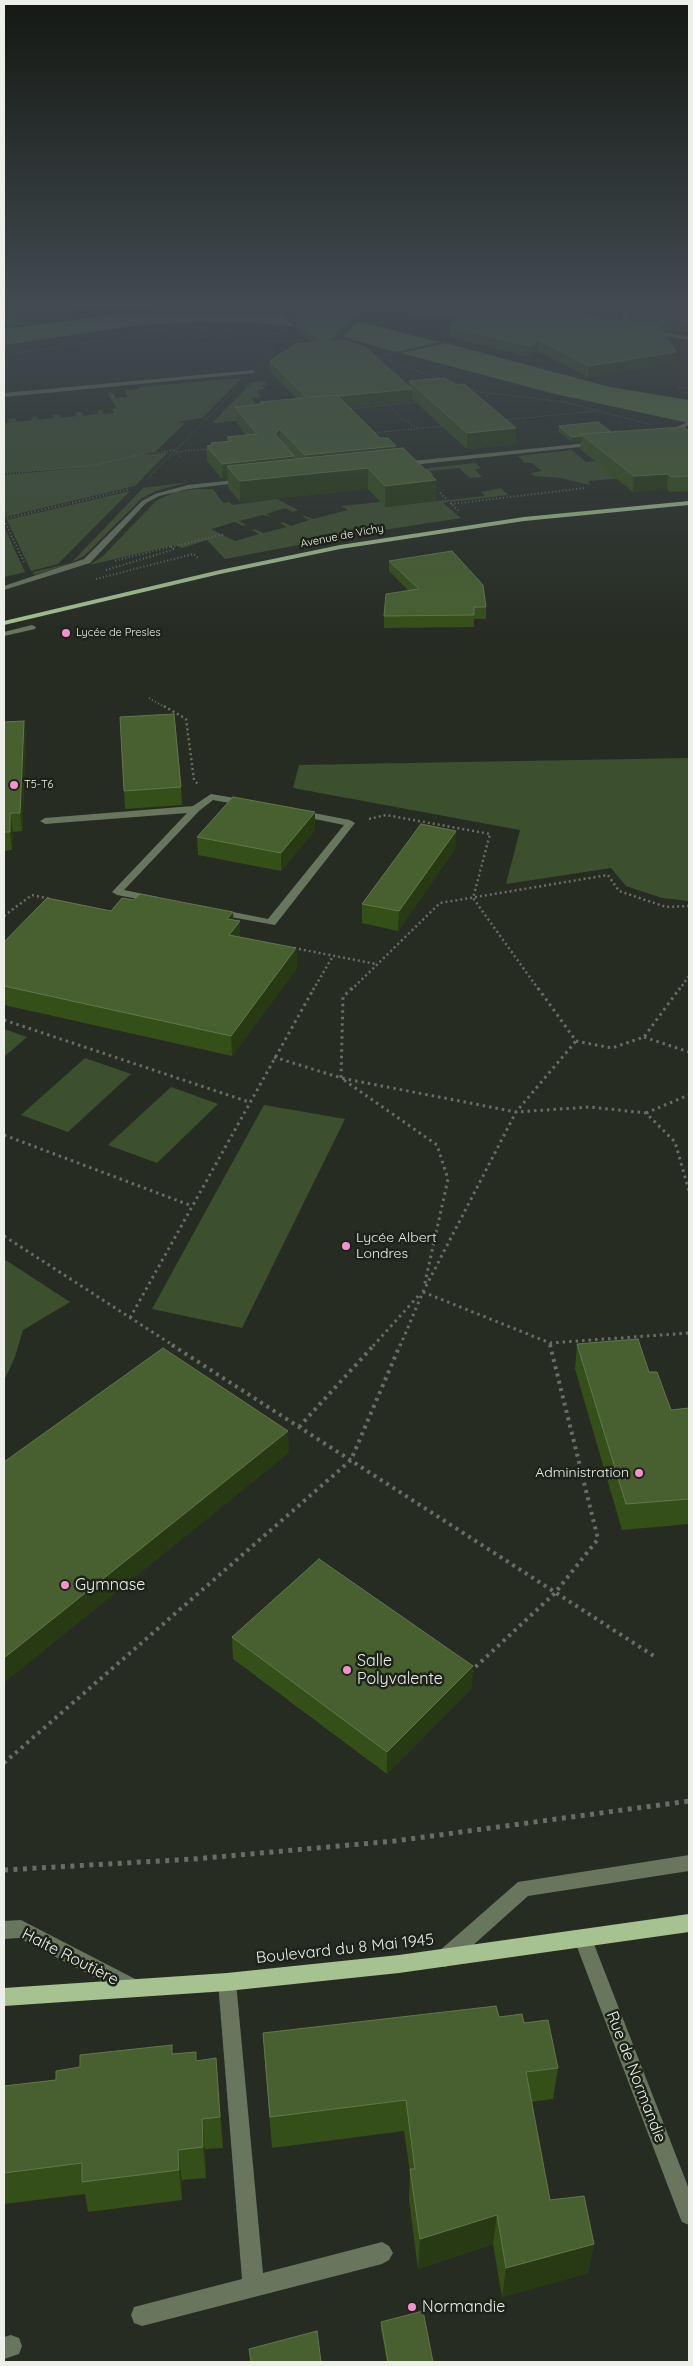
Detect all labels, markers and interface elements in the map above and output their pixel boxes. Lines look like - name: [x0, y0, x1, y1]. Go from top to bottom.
- street label: Avenue de Vichy: [299, 521, 385, 551]
- place label: Lycée de Presles: [76, 626, 161, 640]
- marker: Lycée de Presles: [60, 627, 72, 639]
- place label: T5-T6: [24, 778, 53, 792]
- marker: T5-T6: [8, 779, 20, 791]
- place label: Lycée Albert Londres: [356, 1230, 437, 1262]
- marker: Lycée Albert Londres: [340, 1240, 352, 1252]
- place label: Administration: [535, 1465, 629, 1481]
- marker: Administration: [633, 1467, 645, 1479]
- place label: Gymnase: [75, 1575, 145, 1595]
- marker: Gymnase: [59, 1579, 71, 1591]
- place label: Salle Polyvalente: [357, 1651, 443, 1689]
- marker: Salle Polyvalente: [341, 1664, 353, 1676]
- street label: Halte Routière: [19, 1924, 121, 1990]
- street label: Boulevard du 8 Mai 1945: [255, 1930, 435, 1968]
- street label: Rue de Normandie: [602, 2009, 670, 2145]
- place label: Normandie: [422, 2297, 505, 2317]
- marker: Normandie: [406, 2301, 418, 2313]

